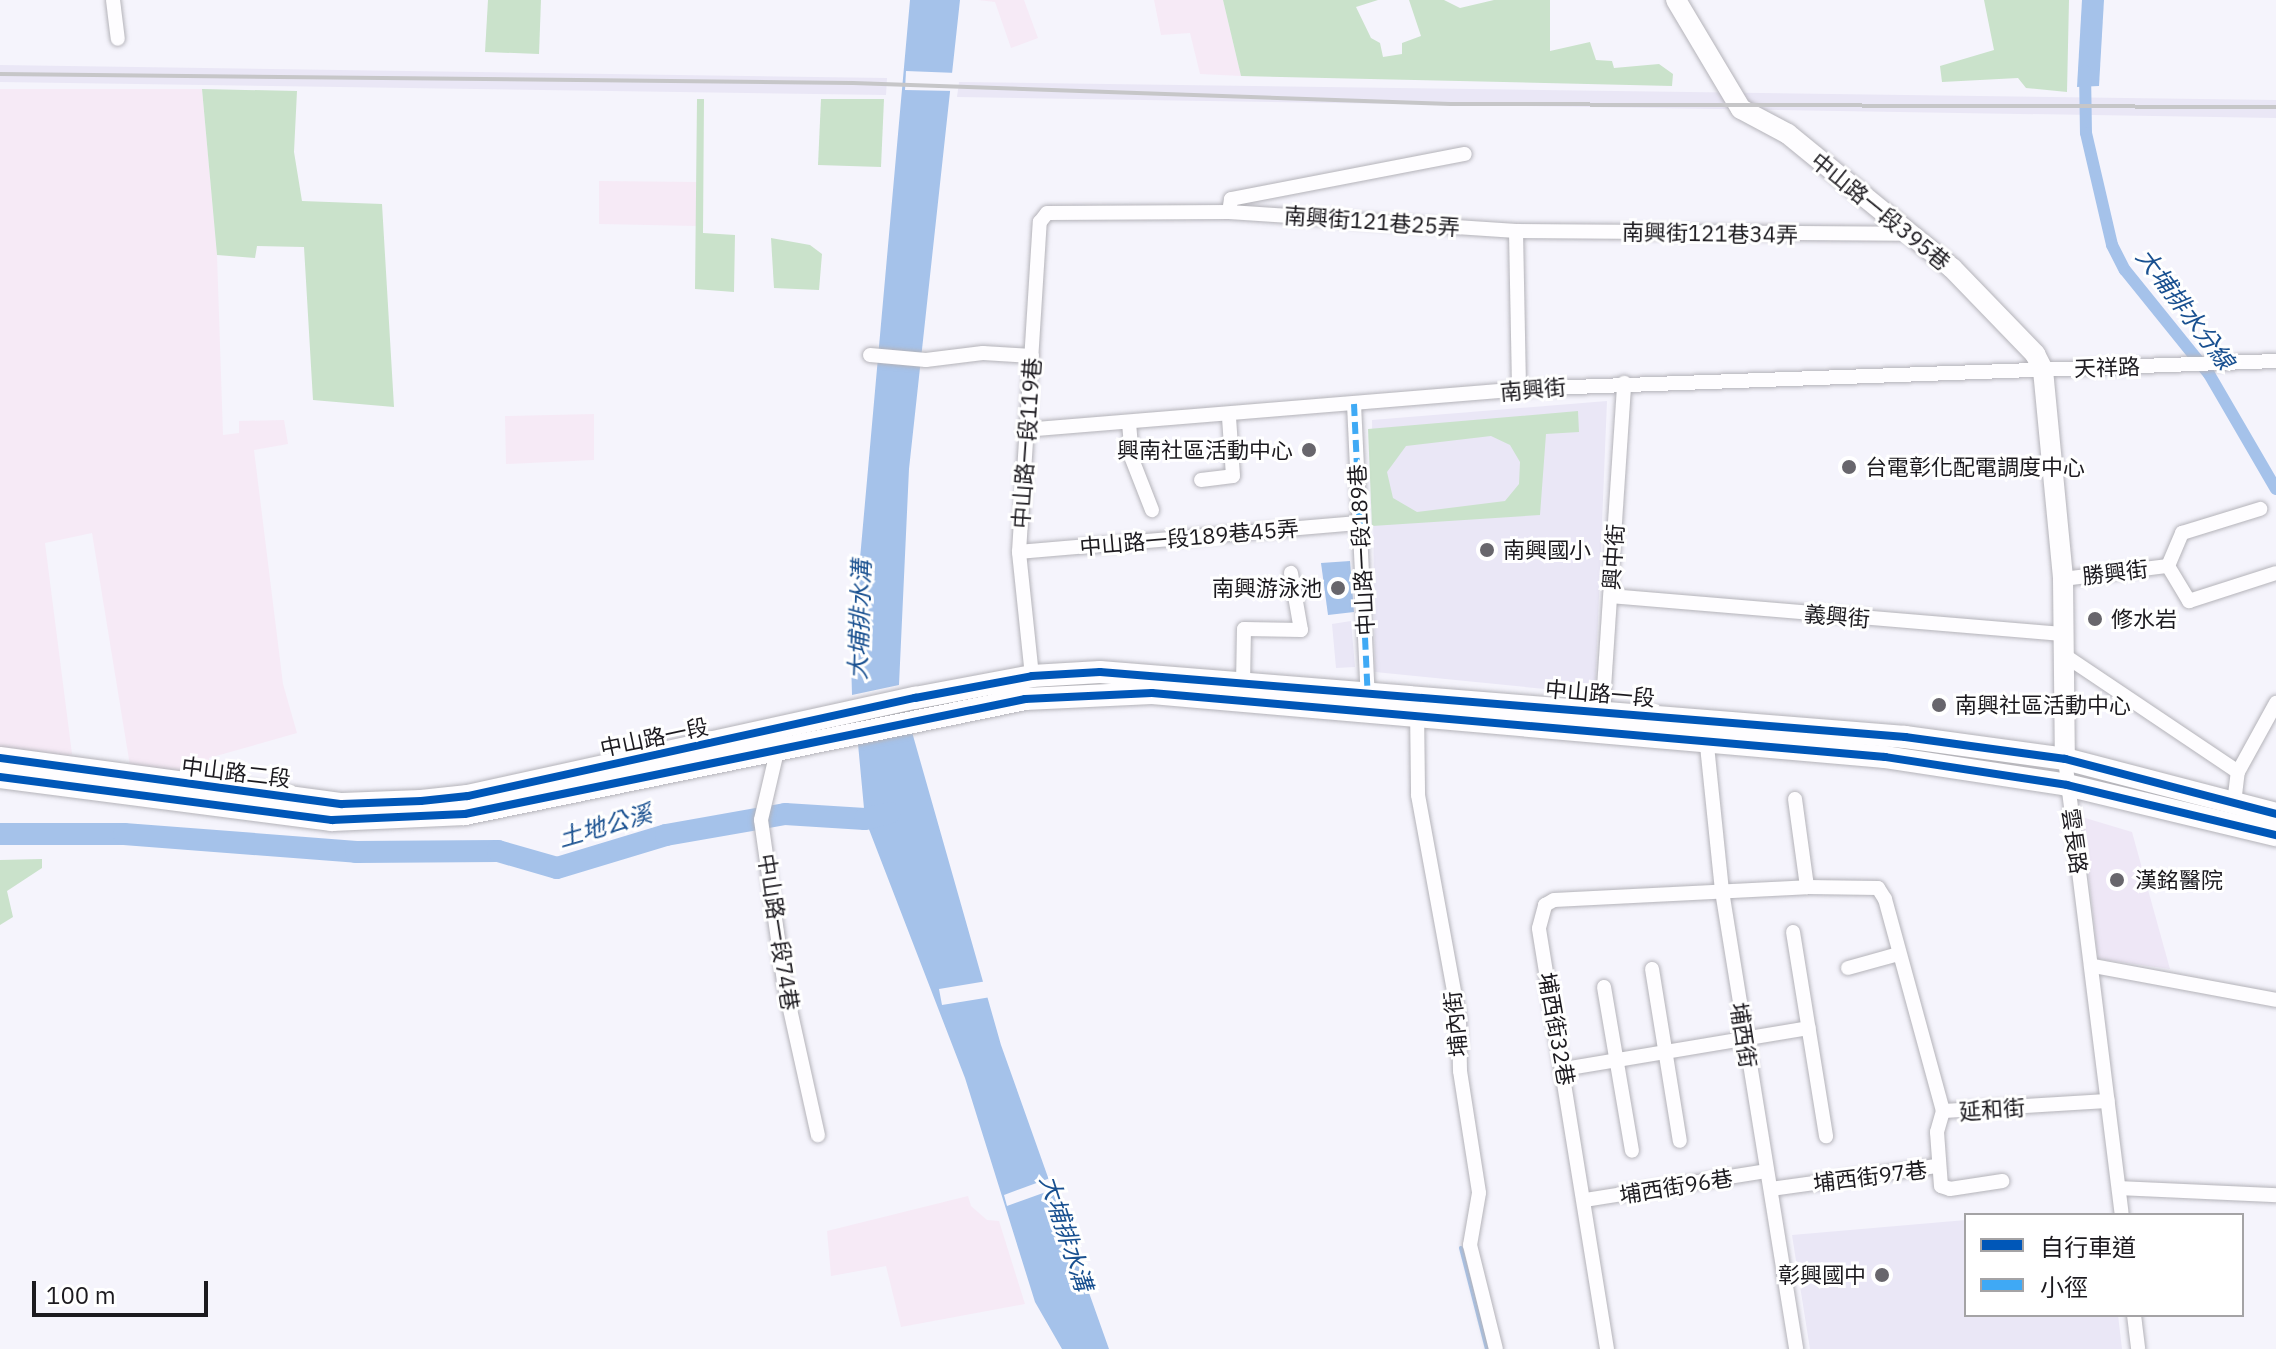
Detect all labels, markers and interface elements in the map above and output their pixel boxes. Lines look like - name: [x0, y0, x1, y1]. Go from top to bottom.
- street label: 中山路一段395巷: [1806, 147, 1956, 275]
- street label: 南興街121巷25弄: [1283, 202, 1461, 240]
- street label: 南興街121巷34弄: [1622, 218, 1798, 248]
- water label: 大埔排水分線: [2130, 243, 2240, 375]
- street label: 天祥路: [2074, 353, 2140, 381]
- street label: 中山路一段119巷: [1007, 356, 1045, 530]
- street label: 南興街: [1499, 373, 1567, 405]
- place label: 興南社區活動中心: [1117, 437, 1293, 463]
- marker: 興南社區活動中心: [1300, 441, 1318, 459]
- place label: 台電彰化配電調度中心: [1865, 454, 2085, 480]
- marker: 台電彰化配電調度中心: [1840, 458, 1858, 476]
- street label: 中山路一段189巷: [1343, 464, 1379, 636]
- street label: 中山路一段189巷45弄: [1078, 514, 1300, 560]
- street label: 興中街: [1598, 523, 1628, 591]
- place label: 南興國小: [1503, 537, 1591, 563]
- marker: 南興國小: [1478, 541, 1496, 559]
- street label: 勝興街: [2081, 555, 2149, 589]
- water label: 大埔排水溝: [844, 560, 876, 680]
- place label: 南興游泳池: [1212, 575, 1322, 601]
- marker: 南興游泳池: [1329, 579, 1347, 597]
- street label: 義興街: [1803, 600, 1871, 632]
- place label: 修水岩: [2111, 606, 2177, 632]
- marker: 修水岩: [2086, 610, 2104, 628]
- street label: 中山路一段: [1544, 675, 1656, 711]
- place label: 南興社區活動中心: [1955, 692, 2131, 718]
- marker: 南興社區活動中心: [1930, 696, 1948, 714]
- street label: 中山路一段: [597, 713, 711, 761]
- street label: 中山路二段: [180, 752, 292, 792]
- water label: 土地公溪: [555, 799, 655, 853]
- street label: 雲長路: [2057, 806, 2093, 876]
- street label: 中山路一段74巷: [754, 852, 804, 1012]
- place label: 漢銘醫院: [2135, 867, 2223, 893]
- marker: 漢銘醫院: [2106, 869, 2128, 891]
- street label: 埔西街32巷: [1534, 970, 1580, 1088]
- street label: 埔內街: [1438, 990, 1472, 1058]
- street label: 埔西街: [1726, 1000, 1762, 1070]
- street label: 延和街: [1958, 1094, 2026, 1124]
- street label: 埔西街97巷: [1812, 1156, 1928, 1196]
- street label: 埔西街96巷: [1617, 1164, 1735, 1208]
- water label: 大埔排水溝: [1034, 1171, 1098, 1295]
- legend: [1964, 1213, 2244, 1317]
- text: 自行車道: [2040, 1231, 2136, 1263]
- place label: 彰興國中: [1778, 1262, 1866, 1288]
- scale bar: [36, 1265, 212, 1315]
- marker: 彰興國中: [1873, 1266, 1891, 1284]
- text: 小徑: [2040, 1271, 2088, 1303]
- text: 100 m: [46, 1279, 116, 1311]

